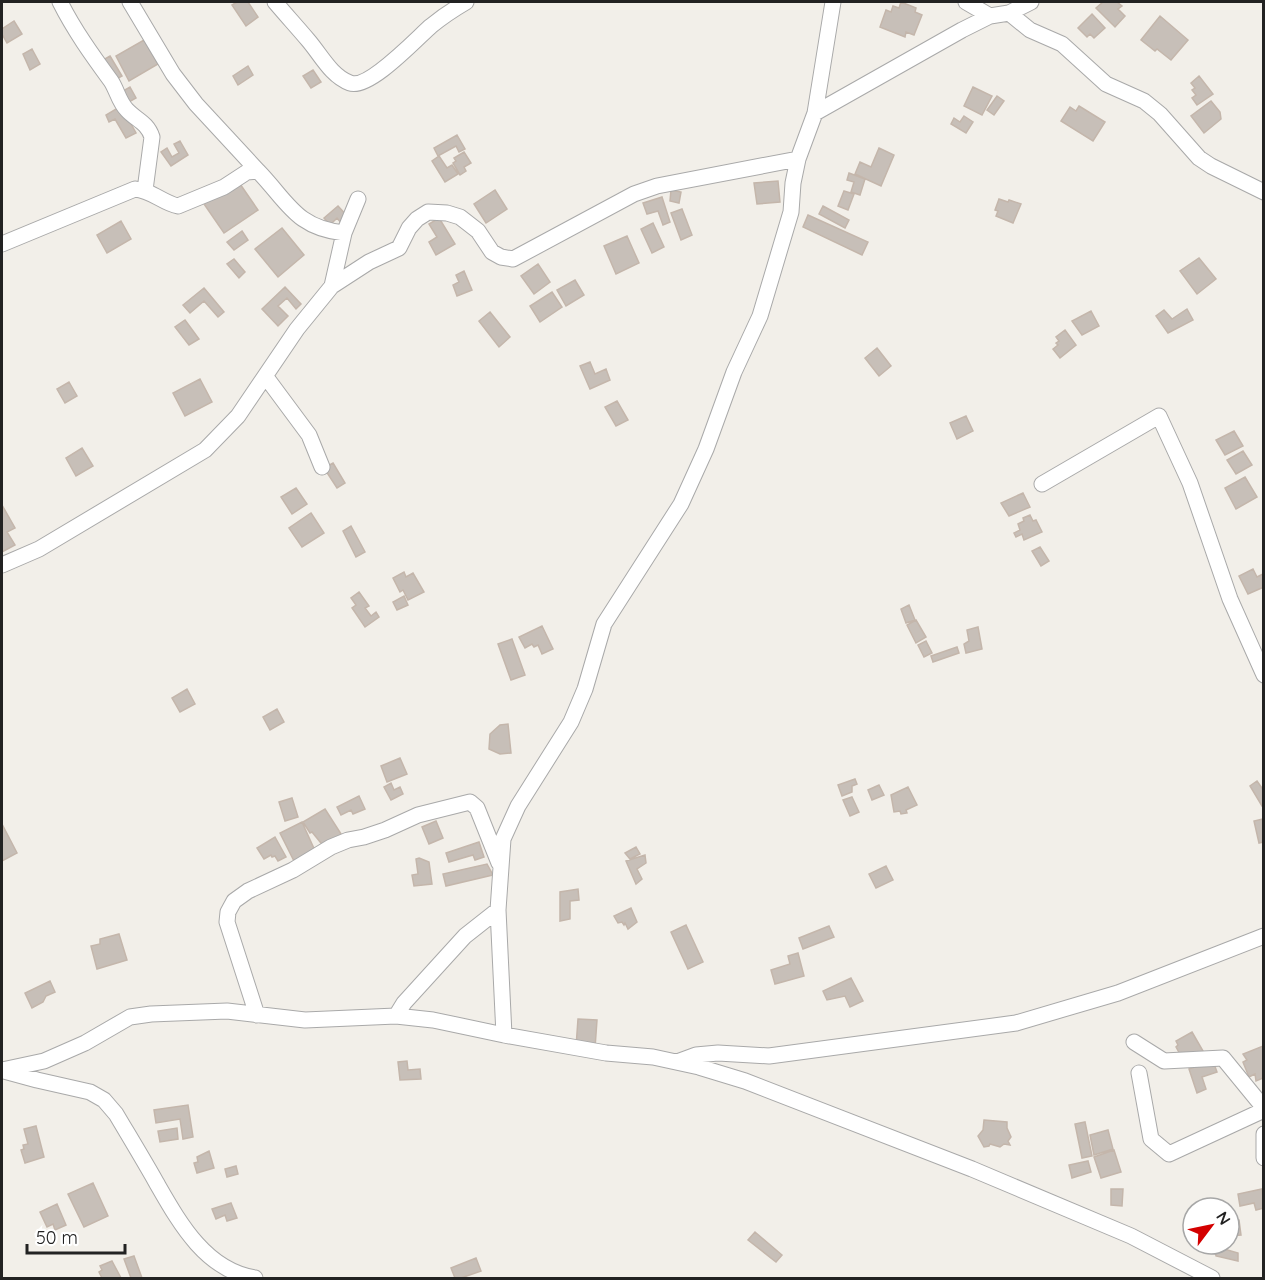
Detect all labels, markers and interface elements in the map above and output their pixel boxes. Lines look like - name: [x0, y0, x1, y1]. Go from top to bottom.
- north arrow: [1181, 1196, 1241, 1256]
- text: N: [1212, 1208, 1235, 1228]
- scale bar: [27, 1217, 124, 1255]
- text: 50 m: [36, 1226, 78, 1249]

